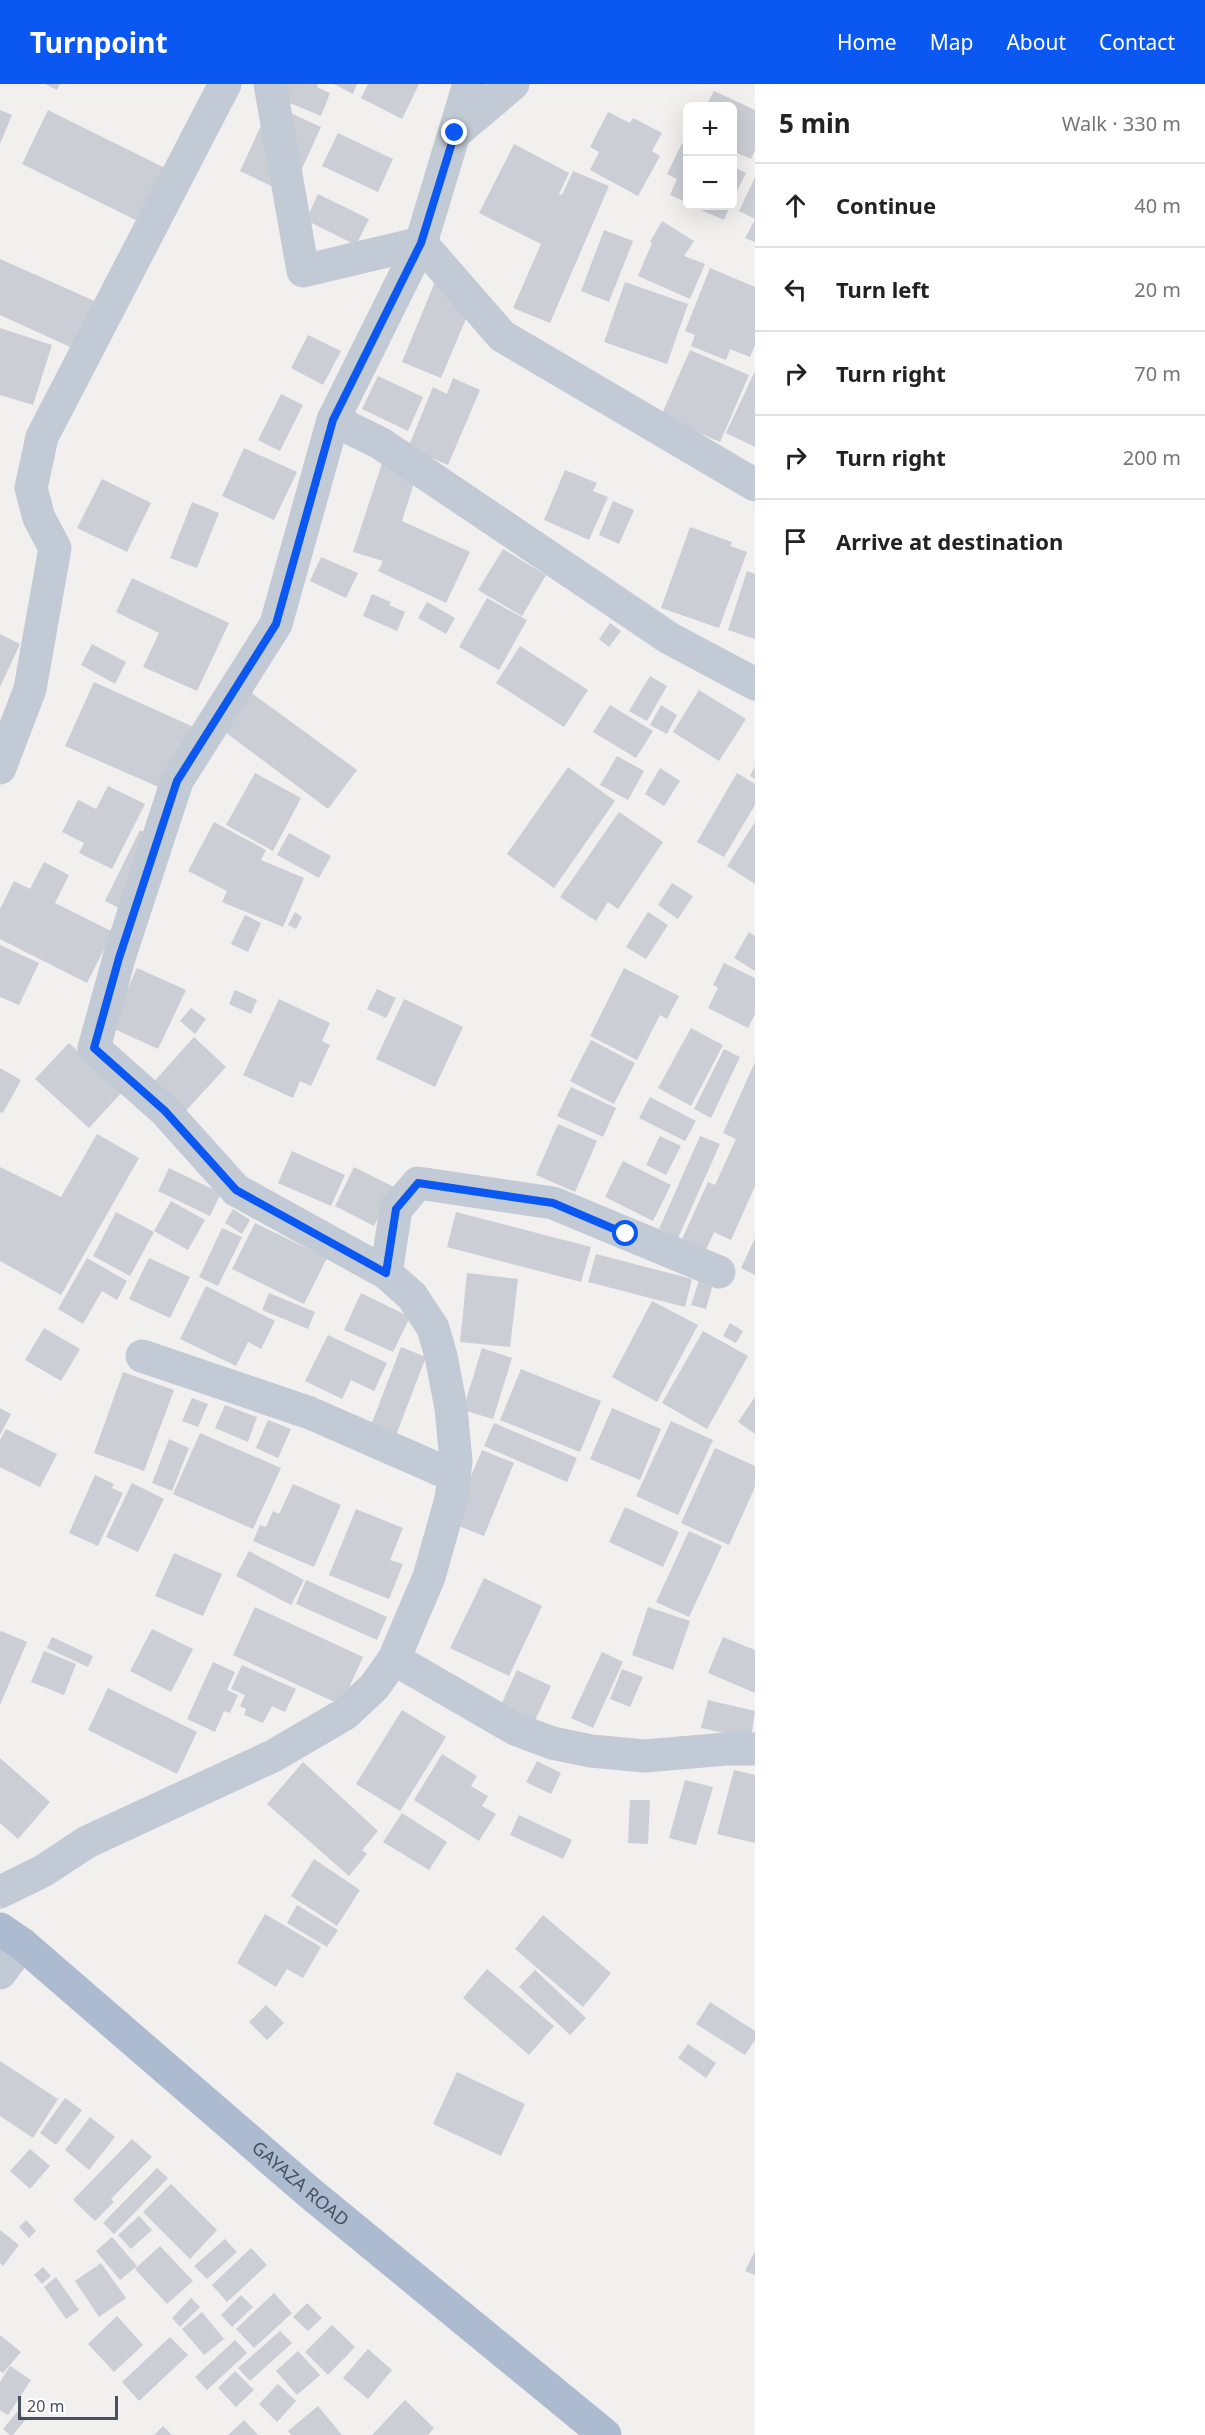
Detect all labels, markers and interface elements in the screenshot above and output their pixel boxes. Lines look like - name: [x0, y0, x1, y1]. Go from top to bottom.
- text: Turnpoint: [30, 23, 168, 61]
- text: Home: [837, 28, 897, 56]
- text: Map: [930, 28, 973, 56]
- text: About: [1006, 28, 1066, 56]
- text: Contact: [1099, 28, 1175, 56]
- map controls: [683, 102, 737, 210]
- button: +: [683, 102, 737, 156]
- text: 5 min: [779, 105, 851, 141]
- text: Walk · 330 m: [1062, 110, 1181, 137]
- route end: [441, 119, 467, 145]
- button: −: [683, 156, 737, 210]
- icon: ahead: [779, 189, 812, 222]
- text: Continue: [836, 190, 936, 220]
- text: 40 m: [1134, 192, 1181, 219]
- icon: left: [779, 273, 812, 306]
- text: Turn left: [836, 274, 930, 304]
- text: 20 m: [1134, 276, 1181, 303]
- icon: right: [779, 357, 812, 390]
- text: Turn right: [836, 358, 946, 388]
- text: 70 m: [1134, 360, 1181, 387]
- icon: right: [779, 441, 812, 474]
- text: Turn right: [836, 442, 946, 472]
- text: 200 m: [1123, 444, 1181, 471]
- icon: arrive: [779, 525, 812, 558]
- text: Arrive at destination: [836, 526, 1063, 556]
- route start: [612, 1220, 638, 1246]
- street label: GAYAZA ROAD: [247, 2135, 354, 2231]
- scale bar: [18, 2393, 118, 2420]
- text: 20 m: [27, 2395, 64, 2417]

